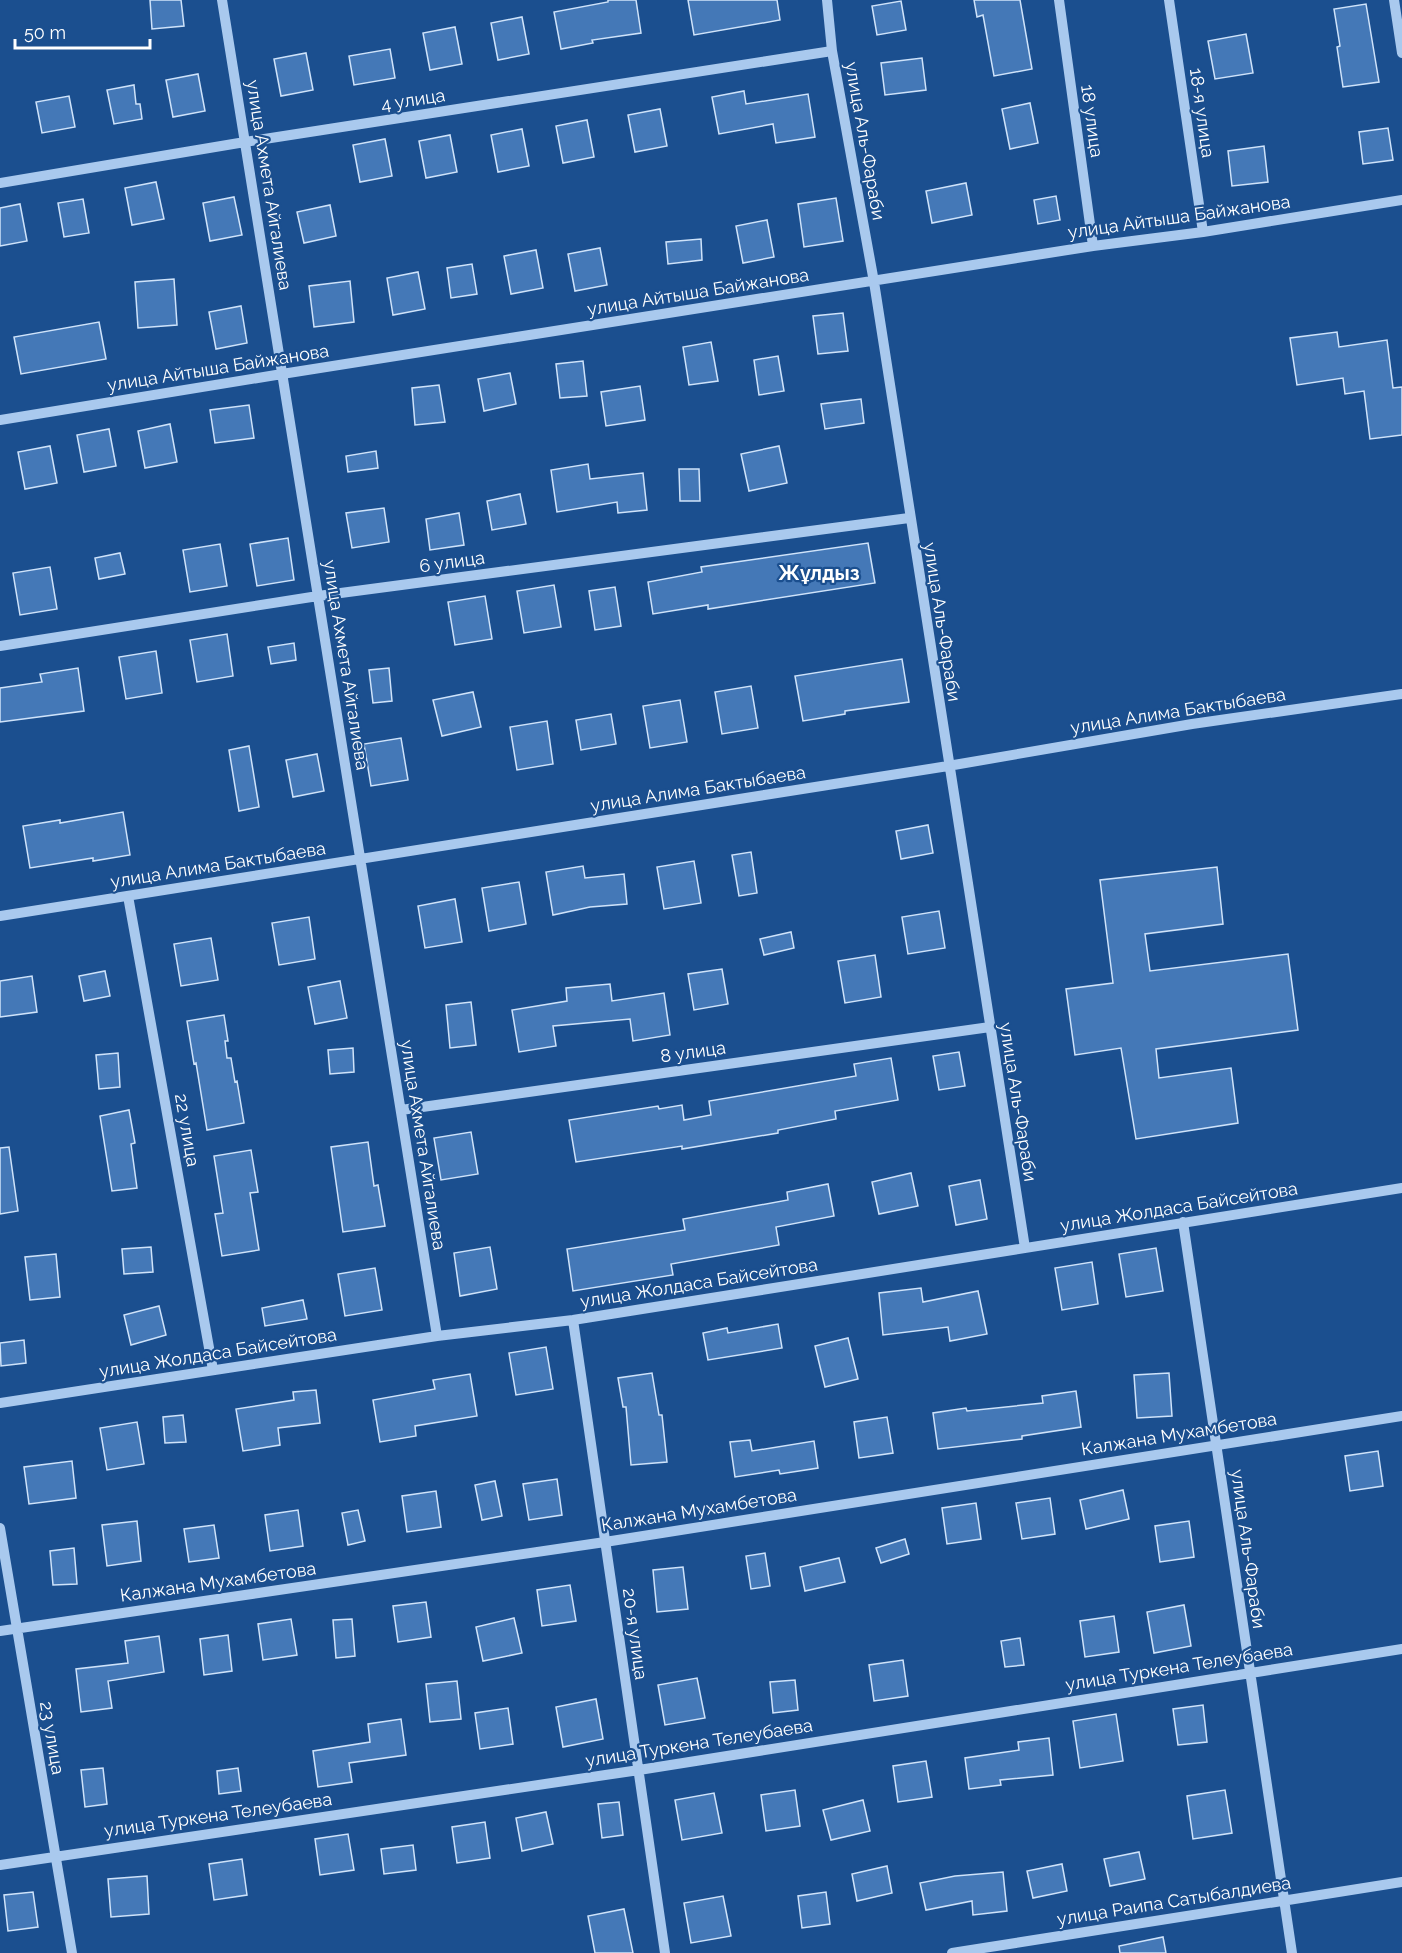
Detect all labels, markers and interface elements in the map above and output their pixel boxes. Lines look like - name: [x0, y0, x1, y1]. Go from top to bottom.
- scale bar: [15, 12, 150, 50]
- text: 50 m: [24, 22, 66, 43]
- street label: улица Аль-Фараби: [841, 60, 890, 222]
- street label: 18-я улица: [1186, 67, 1219, 159]
- street label: улица Ахмета Айгалиева: [242, 78, 296, 292]
- street label: 18 улица: [1077, 83, 1108, 159]
- street label: 4 улица: [379, 84, 447, 115]
- street label: улица Айтыша Байжанова: [1066, 191, 1291, 243]
- street label: улица Айтыша Байжанова: [586, 264, 810, 319]
- street label: улица Айтыша Байжанова: [106, 340, 330, 395]
- street label: улица Аль-Фараби: [920, 541, 965, 703]
- street label: 6 улица: [418, 547, 486, 576]
- street label: улица Ахмета Айгалиева: [319, 558, 373, 772]
- district label: Жұлдыз: [778, 561, 860, 585]
- street label: улица Алима Бактыбаева: [1069, 683, 1287, 738]
- street label: улица Алима Бактыбаева: [589, 761, 807, 816]
- street label: улица Алима Бактыбаева: [109, 837, 327, 892]
- street label: улица Аль-Фараби: [996, 1021, 1041, 1183]
- street label: 8 улица: [659, 1037, 727, 1066]
- street label: улица Ахмета Айгалиева: [396, 1038, 450, 1252]
- street label: 22 улица: [171, 1092, 204, 1168]
- street label: улица Жолдаса Байсейтова: [1059, 1177, 1299, 1236]
- street label: улица Жолдаса Байсейтова: [579, 1253, 819, 1312]
- street label: улица Жолдаса Байсейтова: [98, 1323, 338, 1382]
- street label: Калжана Мухамбетова: [1080, 1408, 1278, 1459]
- street label: улица Аль-Фараби: [1227, 1468, 1270, 1630]
- street label: Калжана Мухамбетова: [600, 1484, 798, 1535]
- street label: Калжана Мухамбетова: [119, 1557, 317, 1606]
- street label: 20-я улица: [619, 1587, 652, 1681]
- street label: улица Туркена Телеубаева: [1064, 1638, 1294, 1695]
- street label: 23 улица: [36, 1700, 69, 1776]
- street label: улица Туркена Телеубаева: [584, 1714, 814, 1771]
- street label: улица Туркена Телеубаева: [103, 1788, 333, 1841]
- street label: улица Раипа Сатыбалдиева: [1055, 1872, 1292, 1929]

